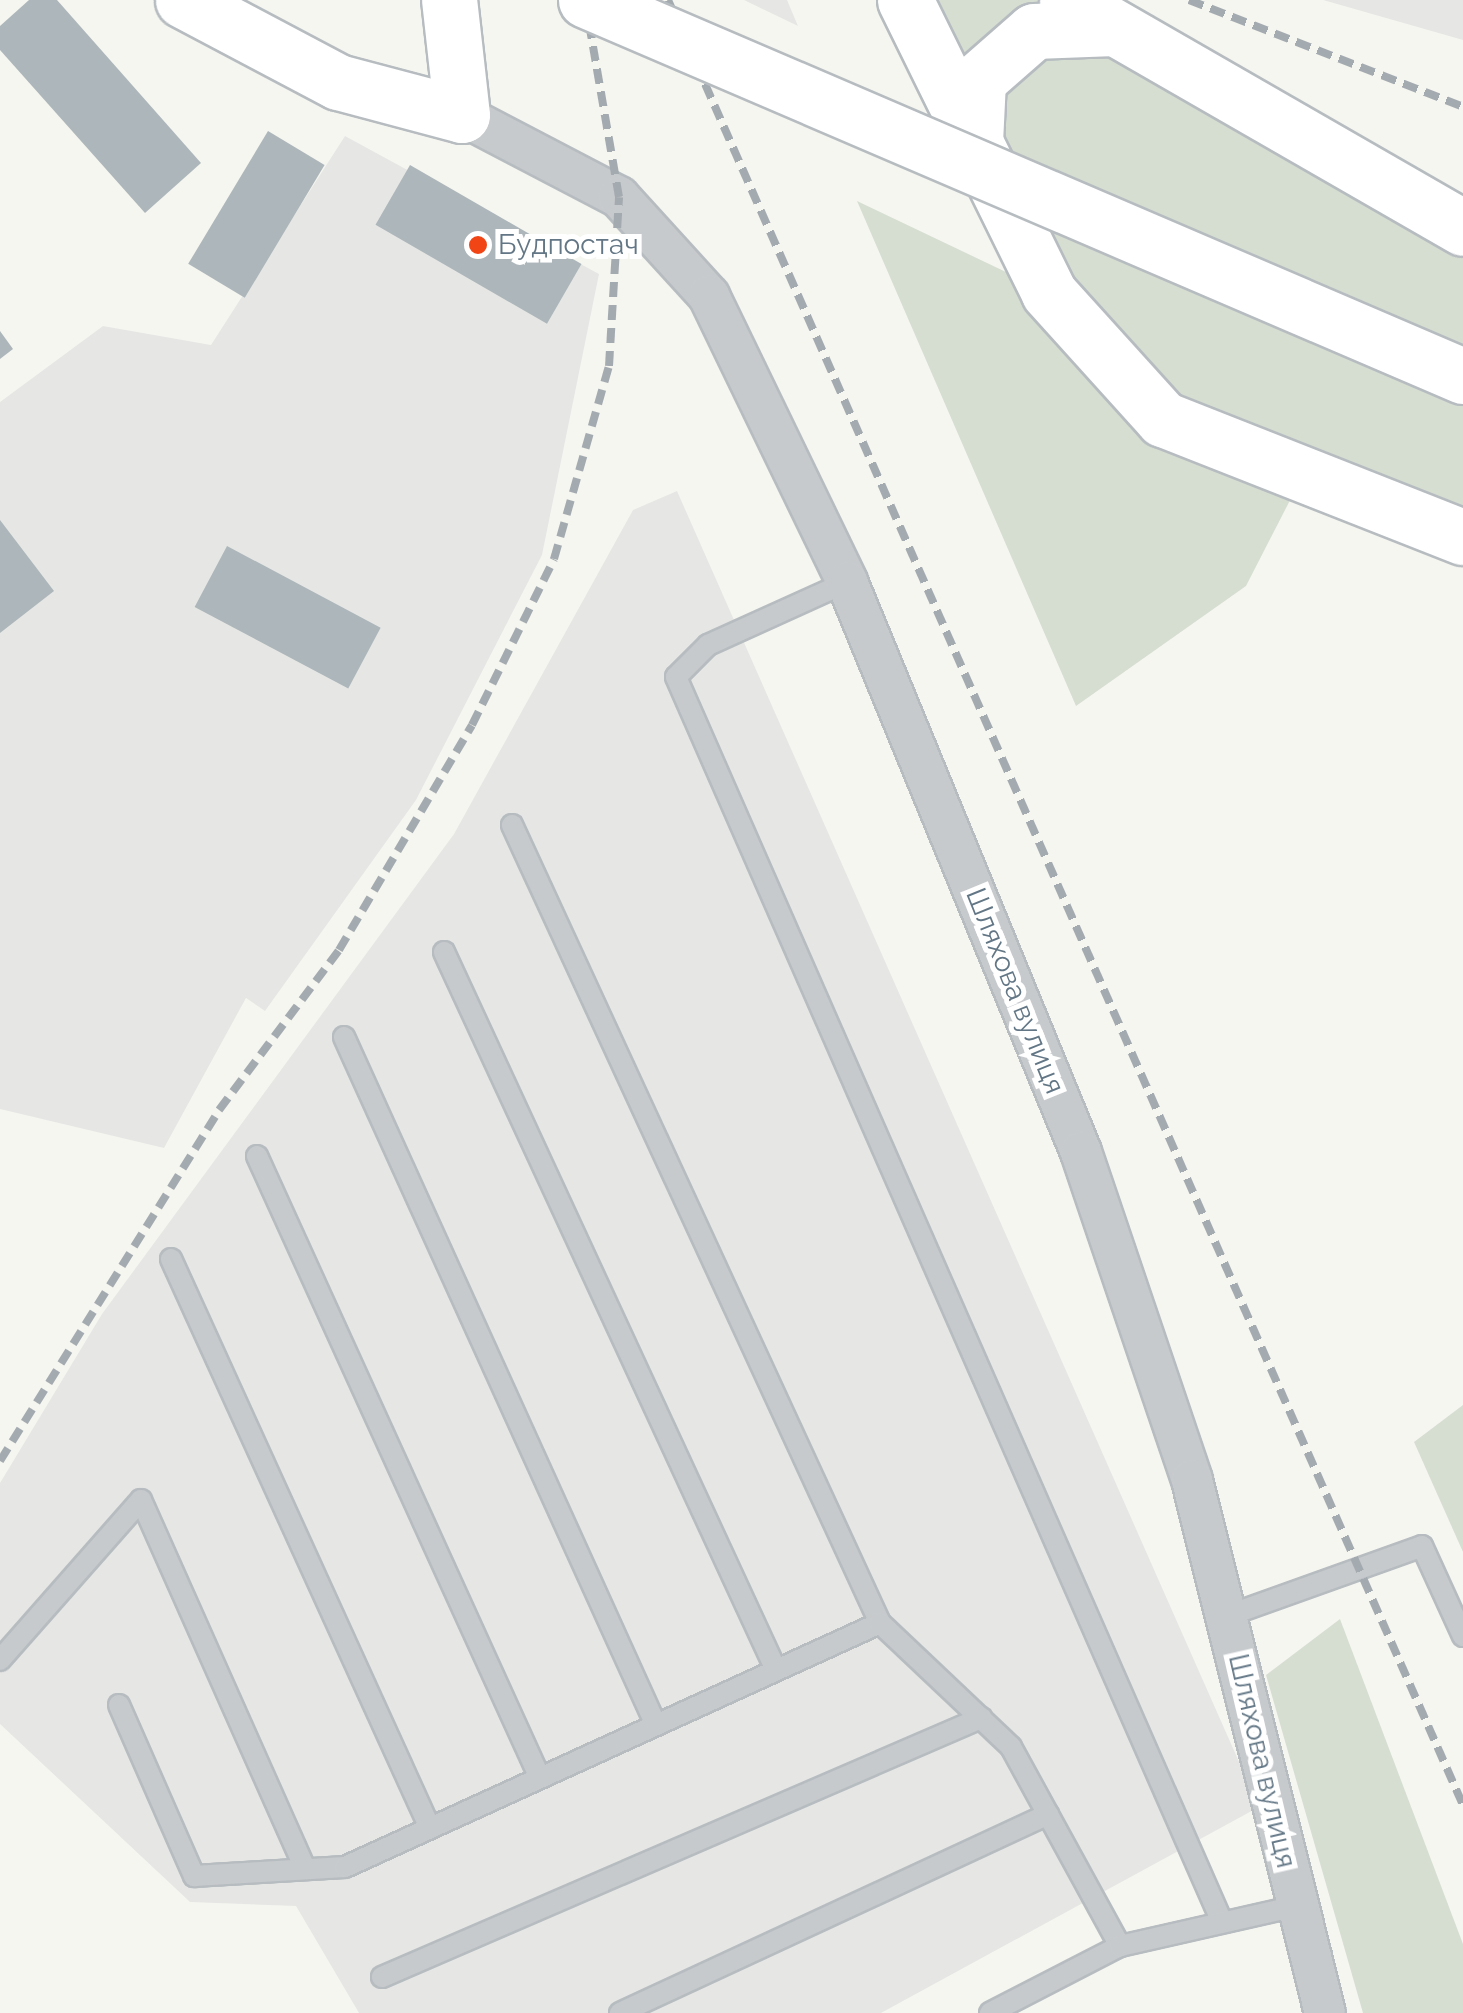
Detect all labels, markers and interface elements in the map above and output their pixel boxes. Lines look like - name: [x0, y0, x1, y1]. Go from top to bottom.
- place label: Будпостач: [498, 228, 639, 262]
- marker: Будпостач: [467, 234, 489, 256]
- street label: Шляхова вулиця: [958, 883, 1072, 1099]
- street label: Шляхова вулиця: [1221, 1651, 1303, 1871]

